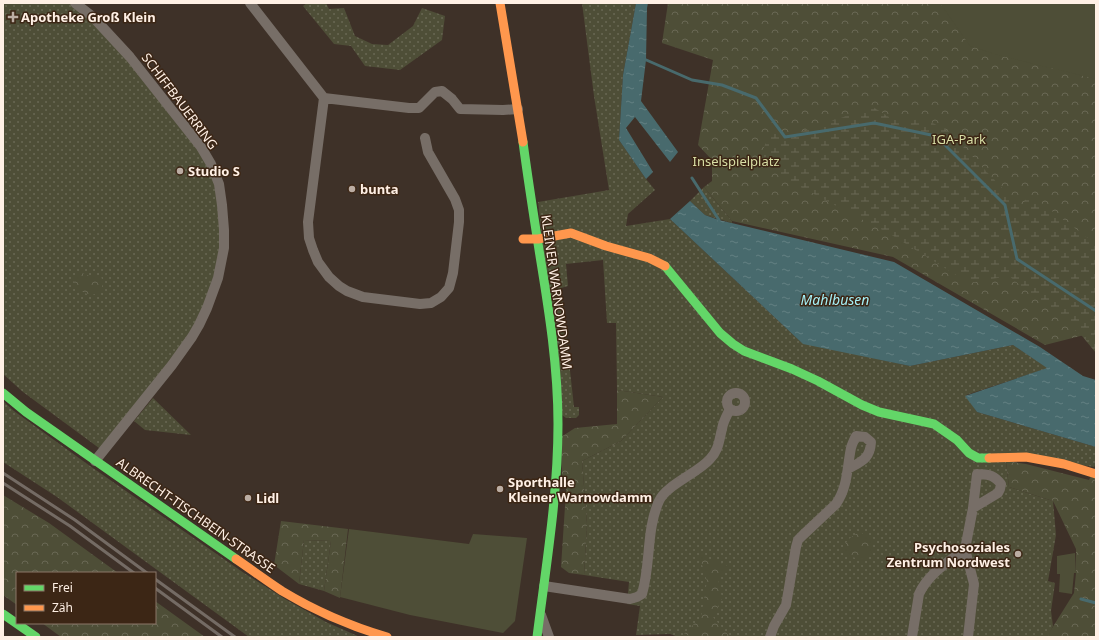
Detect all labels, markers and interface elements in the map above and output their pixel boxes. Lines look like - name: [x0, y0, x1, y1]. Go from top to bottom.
- place label: Apotheke Groß Klein: [21, 8, 156, 26]
- marker: Apotheke Groß Klein: [8, 12, 18, 22]
- street label: SCHIFFBAUERRING: [138, 49, 222, 153]
- park label: IGA-Park: [932, 130, 986, 148]
- park label: Inselspielplatz: [692, 152, 780, 170]
- place label: Studio S: [188, 162, 240, 180]
- marker: Studio S: [175, 166, 185, 176]
- place label: bunta: [360, 180, 399, 198]
- marker: bunta: [347, 184, 357, 194]
- street label: KLEINER WARNOWDAMM: [537, 213, 577, 371]
- water label: Mahlbusen: [801, 290, 869, 309]
- street label: ALBRECHT-TISCHBEIN-STRASSE: [113, 453, 279, 577]
- place label: Sporthalle Kleiner Warnowdamm: [508, 473, 652, 506]
- marker: Sporthalle Kleiner Warnowdamm: [495, 484, 505, 494]
- place label: Lidl: [256, 489, 279, 507]
- marker: Lidl: [243, 493, 253, 503]
- place label: Psychosoziales Zentrum Nordwest: [887, 538, 1010, 571]
- marker: Psychosoziales Zentrum Nordwest: [1013, 549, 1023, 559]
- legend: [16, 572, 156, 624]
- text: Frei: [52, 579, 73, 596]
- text: Zäh: [52, 599, 73, 616]

